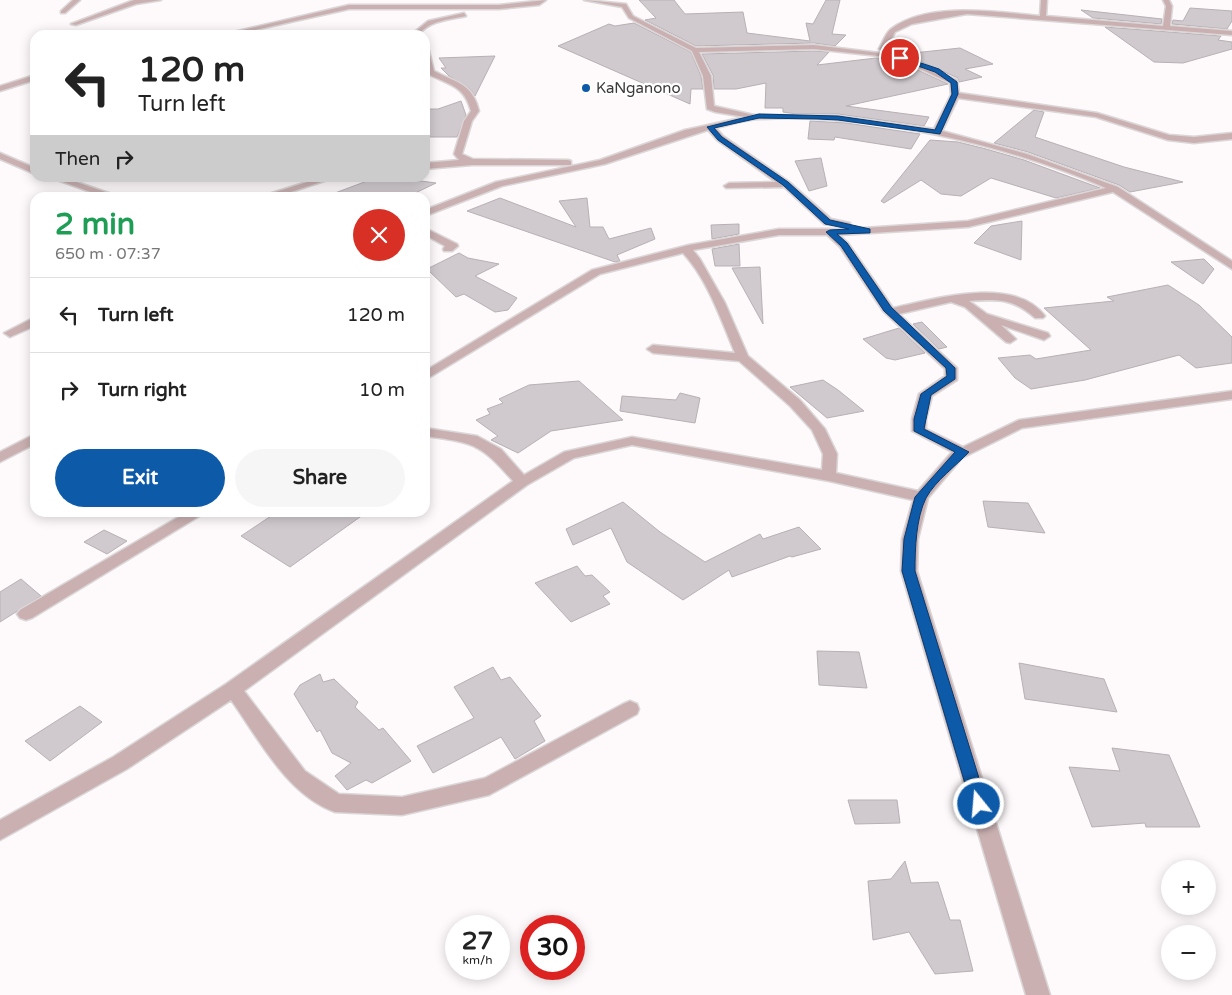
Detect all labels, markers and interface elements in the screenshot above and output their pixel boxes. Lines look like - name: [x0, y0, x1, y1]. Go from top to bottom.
- pin: [879, 37, 921, 79]
- icon: arrive: [886, 44, 914, 72]
- text: 120 m: [138, 49, 245, 91]
- icon: left: [55, 50, 120, 115]
- place label: KaNganono: [596, 79, 681, 97]
- marker: KaNganono: [580, 82, 592, 94]
- text: Turn left: [138, 91, 226, 117]
- icon: right: [110, 145, 138, 173]
- text: Then: [55, 148, 100, 170]
- text: 2 min: [55, 206, 135, 243]
- button: close: [353, 209, 405, 261]
- text: 650 m · 07:37: [55, 244, 161, 264]
- icon: left: [55, 301, 83, 329]
- text: Turn left: [98, 304, 174, 326]
- text: 120 m: [347, 304, 405, 326]
- icon: right: [55, 376, 83, 404]
- text: Turn right: [98, 379, 186, 401]
- text: 10 m: [359, 379, 405, 401]
- button: Exit: [55, 449, 225, 507]
- button: Share: [235, 449, 405, 507]
- position arrow: [952, 777, 1004, 829]
- map controls: [1161, 860, 1216, 980]
- button: +: [1161, 860, 1216, 915]
- speed limit sign: 30: [520, 915, 585, 980]
- button: −: [1161, 925, 1216, 980]
- text: 27: [462, 926, 493, 956]
- text: km/h: [462, 953, 493, 967]

